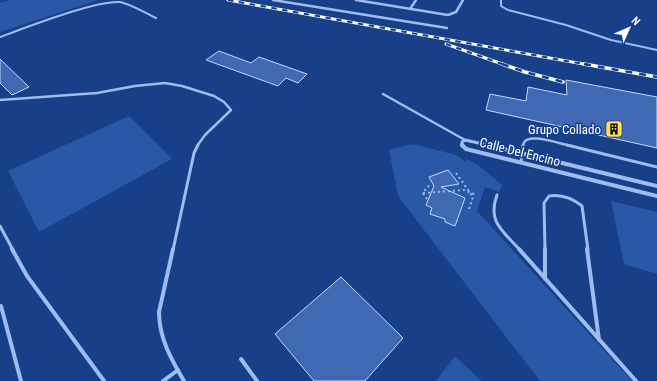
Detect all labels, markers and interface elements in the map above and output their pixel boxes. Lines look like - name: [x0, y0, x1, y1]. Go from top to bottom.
- north arrow: [609, 8, 649, 48]
- text: N: [629, 14, 643, 28]
- building icon: Grupo Collado: [604, 119, 624, 139]
- place label: Grupo Collado: [528, 122, 601, 137]
- street label: Calle Del Encino: [478, 135, 562, 169]

